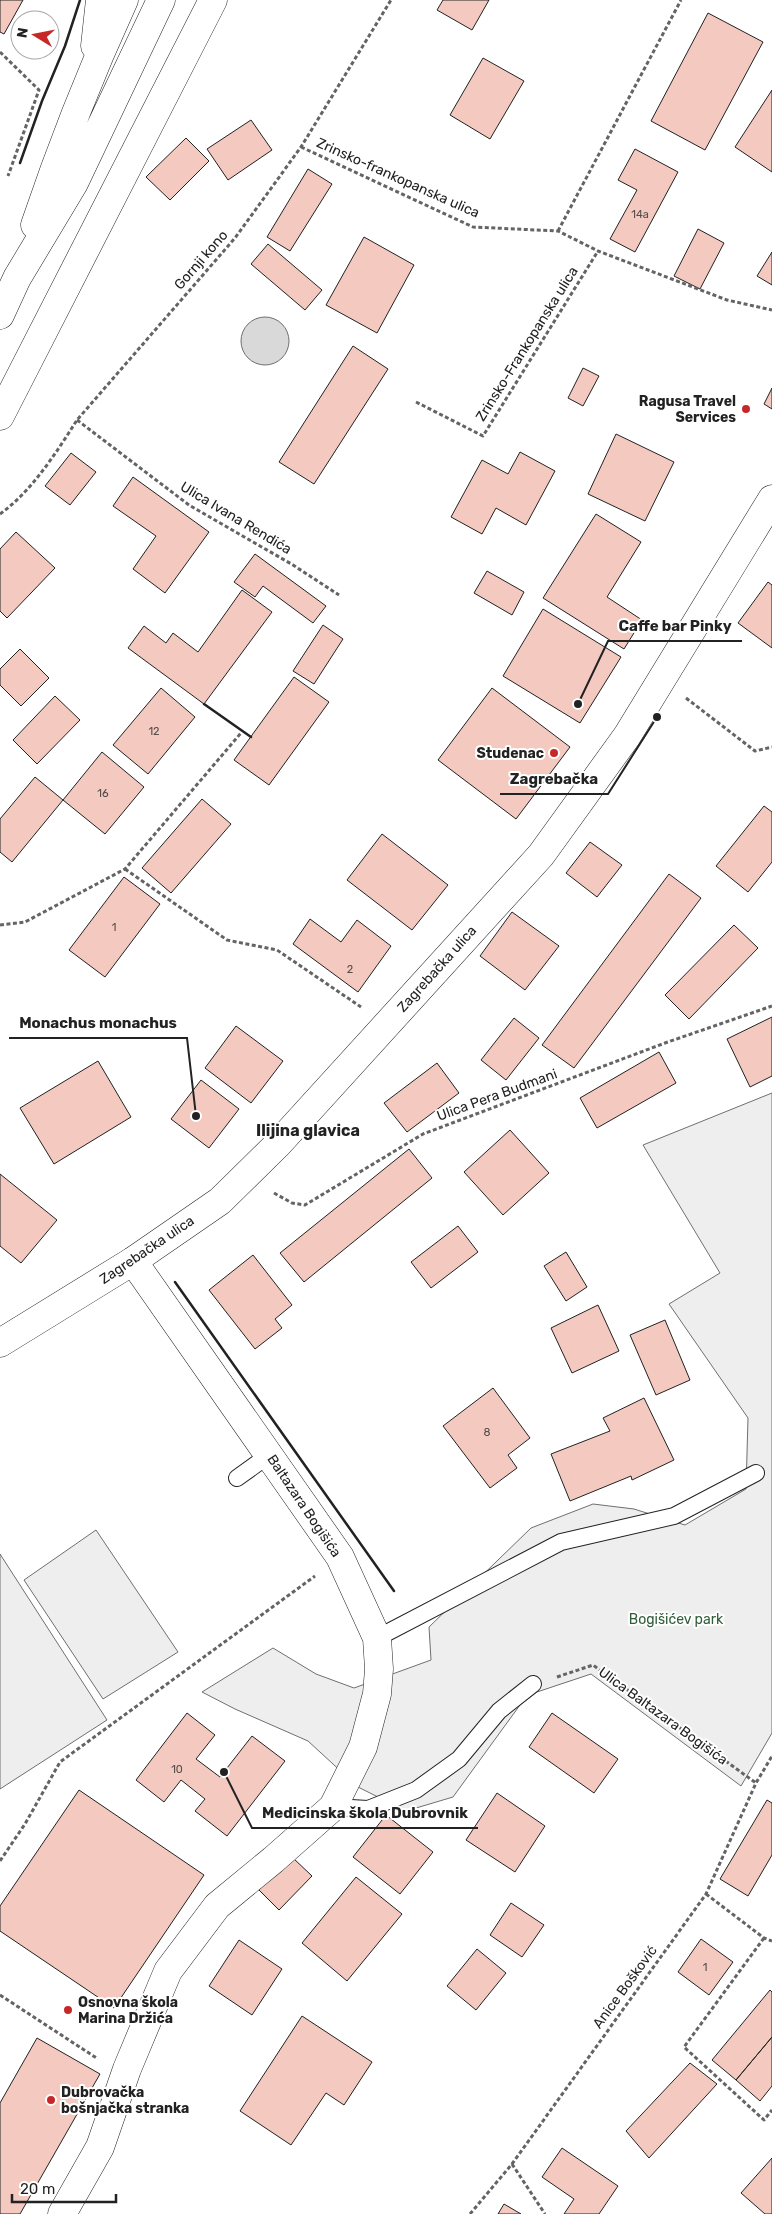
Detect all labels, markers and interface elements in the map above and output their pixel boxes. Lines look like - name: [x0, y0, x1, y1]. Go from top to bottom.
- north arrow: [10, 10, 60, 60]
- text: N: [13, 26, 32, 39]
- street label: Zrinsko-frankopanska ulica: [314, 134, 482, 222]
- house number: 14a: [631, 208, 649, 221]
- street label: Gornji kono: [171, 227, 231, 293]
- street label: Zrinsko-Frankopanska ulica: [472, 264, 582, 424]
- place label: Ragusa Travel Services: [639, 393, 736, 426]
- marker: Ragusa Travel Services: [740, 403, 752, 415]
- street label: Ulica Ivana Rendića: [177, 478, 295, 558]
- callout: Caffe bar Pinky: [608, 611, 742, 641]
- text: Caffe bar Pinky: [618, 617, 732, 635]
- house number: 12: [148, 725, 160, 738]
- place label: Studenac: [477, 745, 544, 762]
- marker: Studenac: [548, 747, 560, 759]
- callout: Zagrebačka: [500, 764, 608, 794]
- text: Zagrebačka: [510, 770, 598, 788]
- house number: 16: [97, 787, 109, 800]
- house number: 1: [112, 921, 116, 934]
- street label: Zagrebačka ulica: [394, 922, 480, 1016]
- house number: 2: [347, 963, 353, 976]
- callout: Monachus monachus: [9, 1008, 187, 1038]
- text: Monachus monachus: [19, 1014, 177, 1032]
- street label: Ulica Pera Budmani: [435, 1065, 559, 1125]
- district label: Ilijina glavica: [256, 1121, 360, 1140]
- street label: Zagrebačka ulica: [97, 1212, 197, 1288]
- house number: 8: [484, 1426, 491, 1439]
- street label: Baltazara Bogišića: [263, 1451, 345, 1561]
- park label: Bogišićev park: [629, 1611, 724, 1628]
- street label: Ulica Baltazara Bogišića: [595, 1663, 731, 1769]
- house number: 10: [171, 1763, 183, 1776]
- callout: Medicinska škola Dubrovnik: [252, 1798, 478, 1828]
- text: Medicinska škola Dubrovnik: [262, 1804, 468, 1822]
- street label: Anice Bošković: [589, 1942, 661, 2032]
- house number: 1: [703, 1961, 707, 1974]
- place label: Osnovna škola Marina Držića: [78, 1994, 178, 2027]
- marker: Osnovna škola Marina Držića: [62, 2004, 74, 2016]
- place label: Dubrovačka bošnjačka stranka: [61, 2084, 189, 2117]
- marker: Dubrovačka bošnjačka stranka: [45, 2094, 57, 2106]
- scale bar: [12, 2172, 116, 2204]
- text: 20 m: [20, 2180, 55, 2198]

